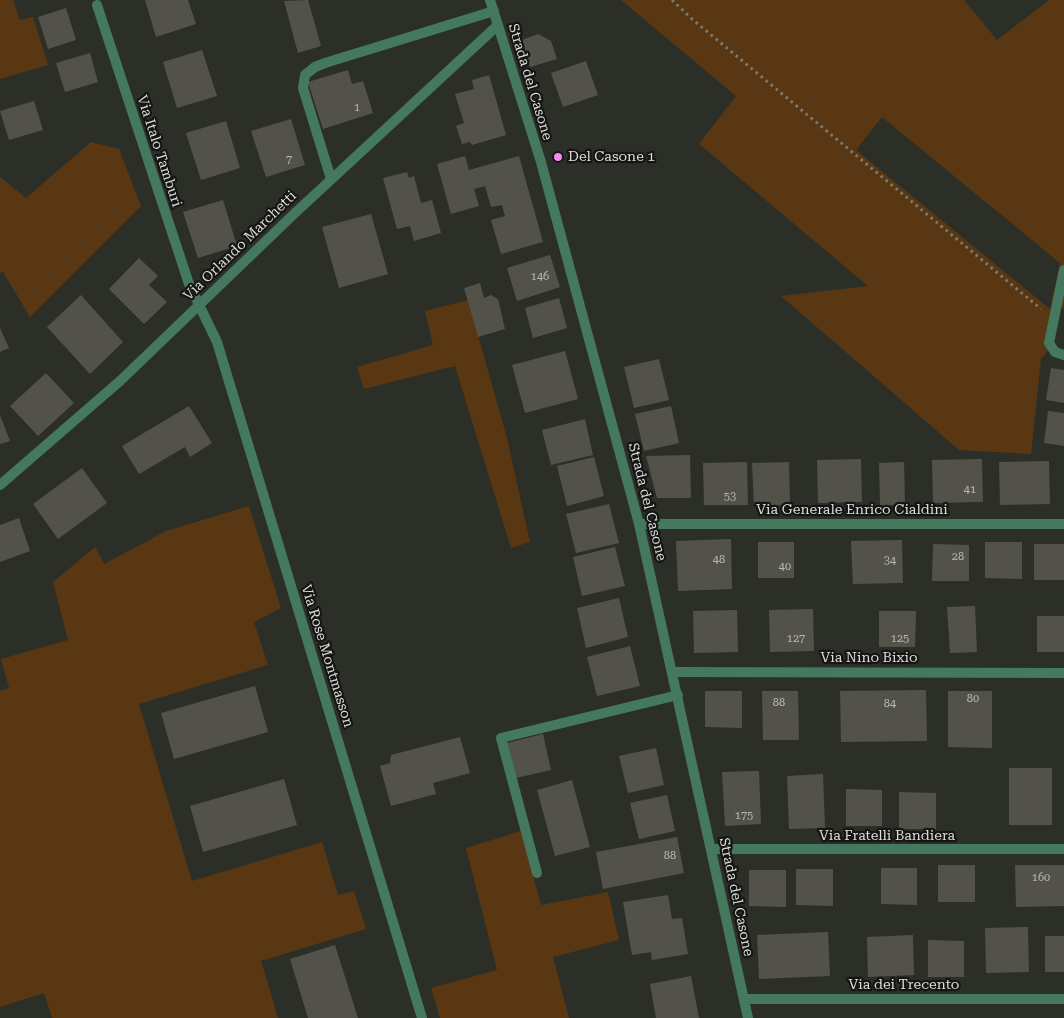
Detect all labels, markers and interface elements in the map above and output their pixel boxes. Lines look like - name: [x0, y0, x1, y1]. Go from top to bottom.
- street label: Strada del Casone: [504, 22, 556, 142]
- street label: Via Italo Tamburi: [133, 93, 185, 209]
- house number: 1: [354, 101, 360, 115]
- place label: Del Casone 1: [568, 149, 655, 165]
- marker: Del Casone 1: [552, 151, 564, 163]
- house number: 7: [286, 153, 292, 167]
- street label: Via Orlando Marchetti: [180, 188, 300, 304]
- house number: 146: [531, 270, 549, 284]
- street label: Strada del Casone: [624, 441, 670, 563]
- house number: 41: [964, 483, 976, 497]
- house number: 53: [724, 490, 736, 504]
- street label: Via Generale Enrico Cialdini: [756, 502, 948, 518]
- house number: 28: [952, 550, 964, 564]
- house number: 48: [713, 553, 725, 567]
- house number: 34: [884, 554, 896, 568]
- house number: 40: [779, 560, 791, 574]
- street label: Via Rose Montmasson: [297, 583, 357, 729]
- house number: 127: [787, 632, 805, 646]
- house number: 125: [891, 632, 909, 646]
- street label: Via Nino Bixio: [820, 650, 918, 666]
- house number: 80: [967, 692, 979, 706]
- house number: 88: [773, 696, 785, 710]
- house number: 84: [884, 697, 896, 711]
- house number: 175: [735, 809, 753, 823]
- street label: Via Fratelli Bandiera: [819, 828, 955, 844]
- street label: Strada del Casone: [715, 836, 757, 958]
- house number: 88: [664, 849, 676, 863]
- house number: 160: [1032, 871, 1050, 885]
- street label: Via dei Trecento: [849, 977, 959, 993]

